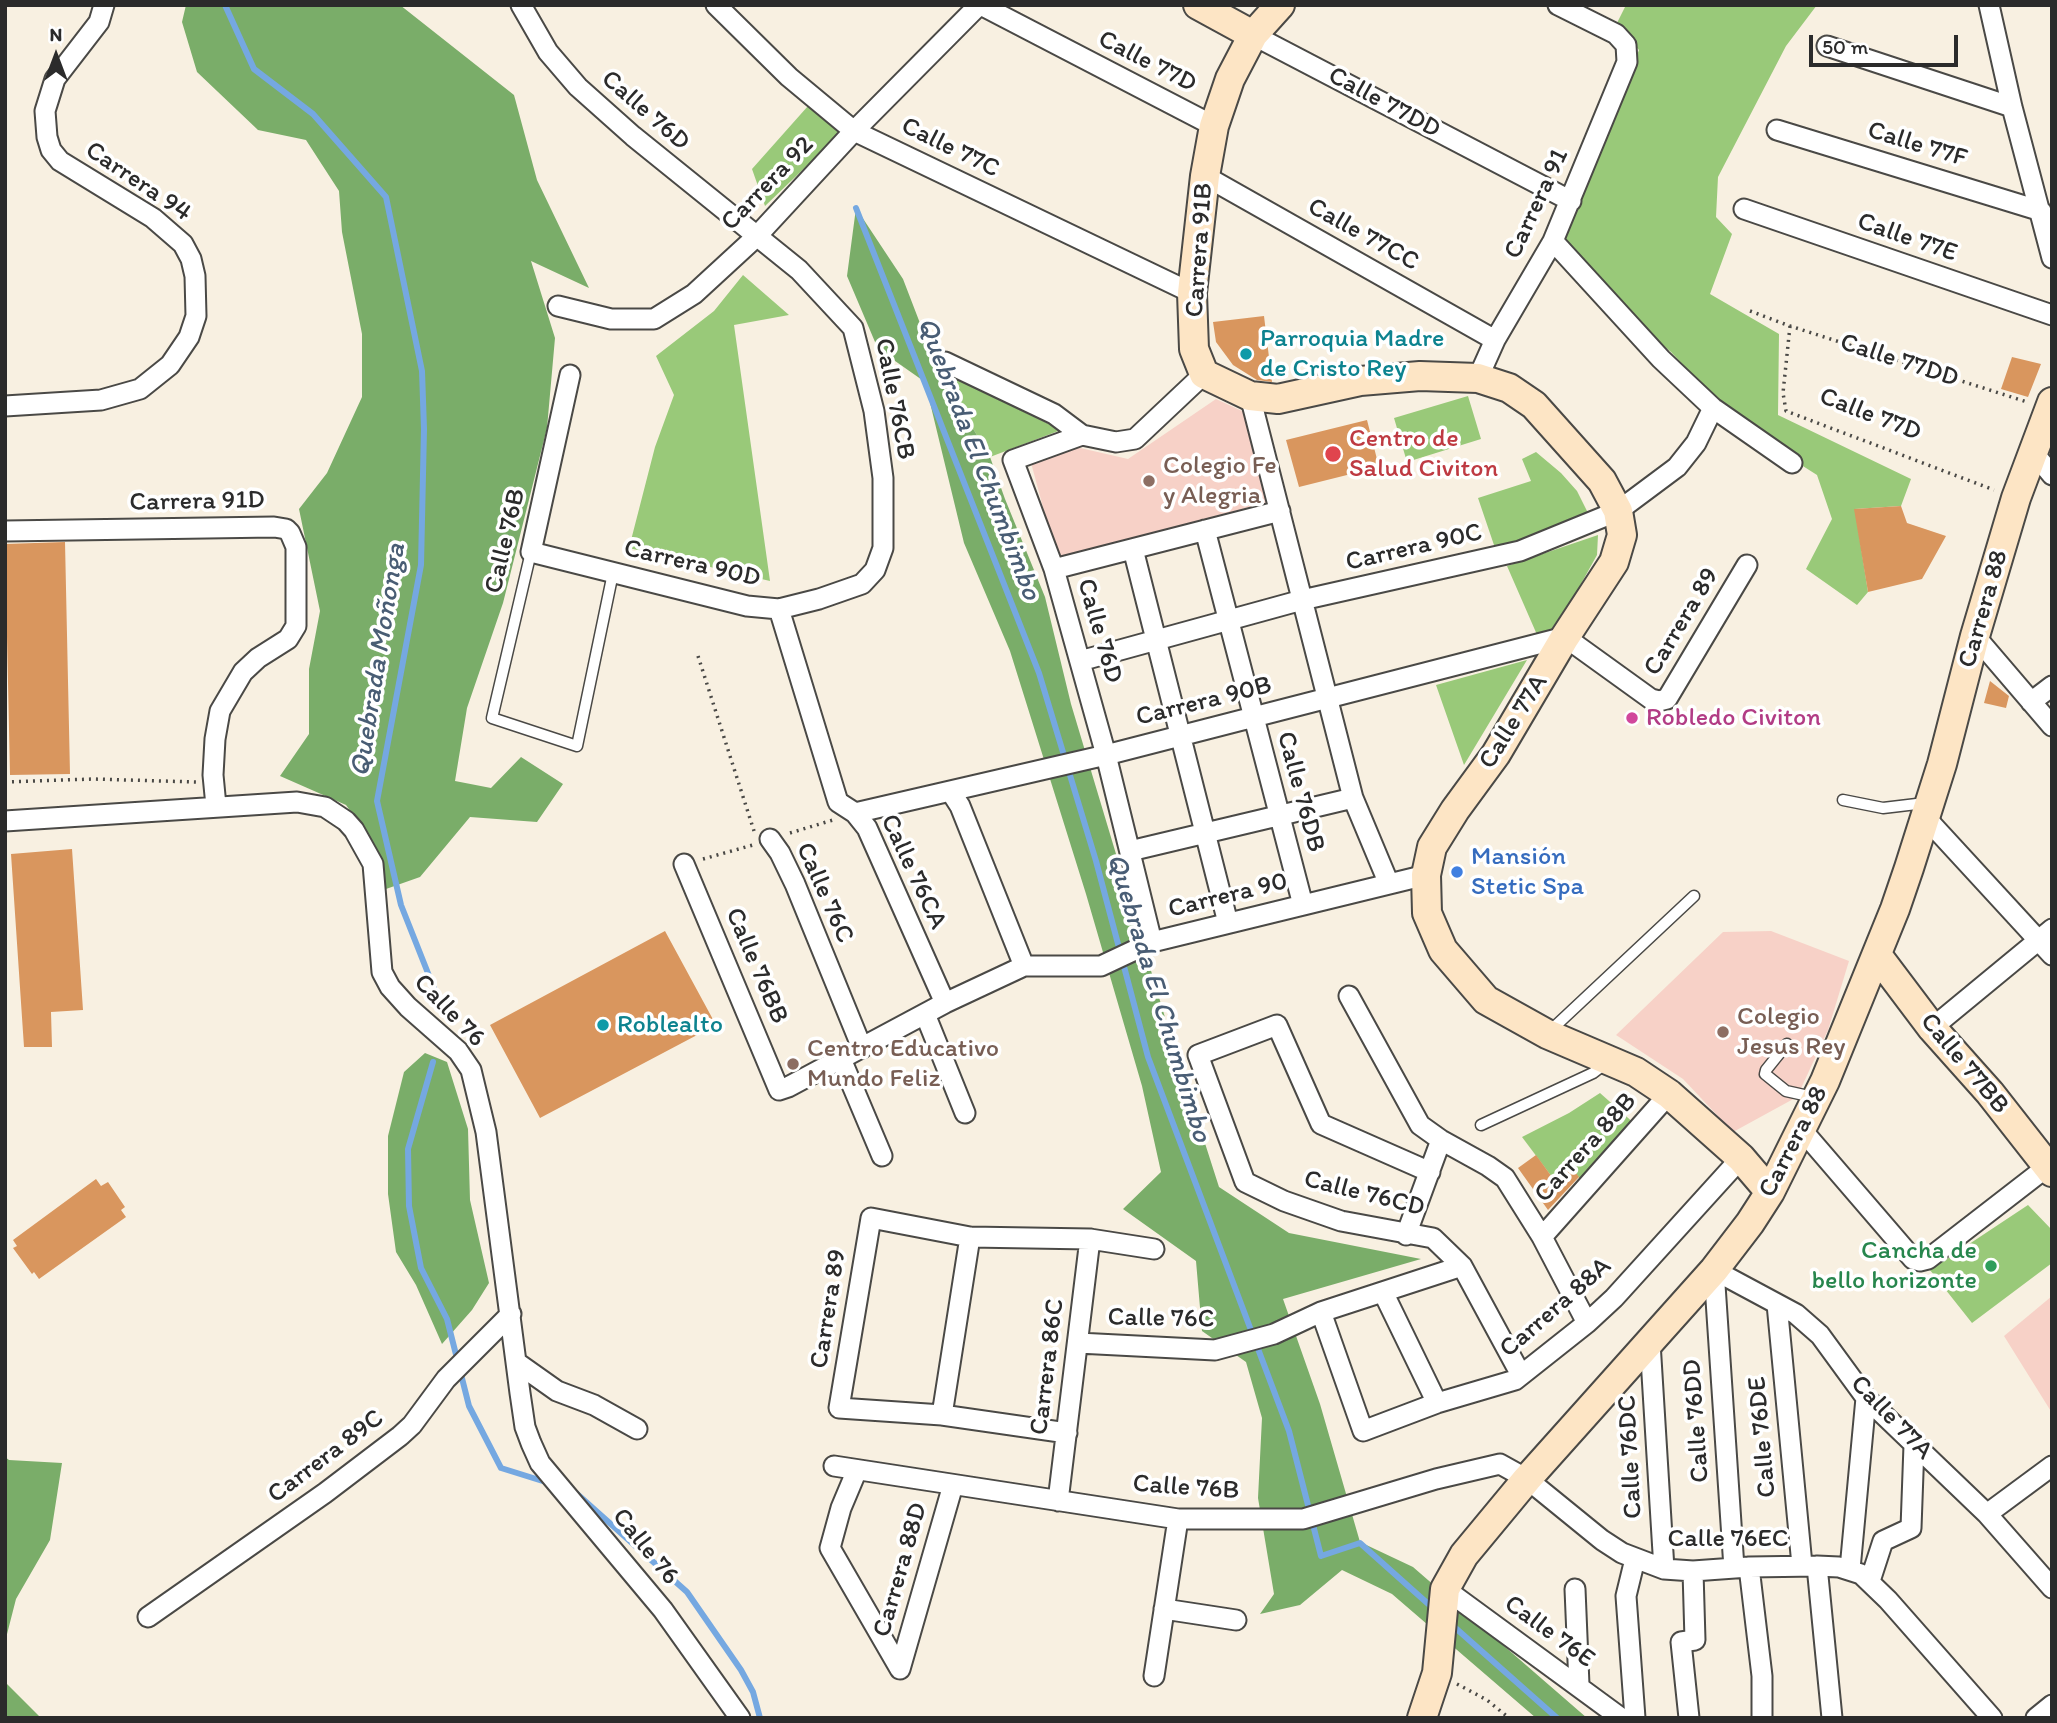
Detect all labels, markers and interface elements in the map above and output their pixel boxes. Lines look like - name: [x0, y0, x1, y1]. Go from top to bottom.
- north arrow: [21, 21, 91, 91]
- scale bar: [1812, 21, 1961, 65]
- text: N: [50, 23, 62, 46]
- street label: Calle 77D: [1093, 24, 1201, 100]
- text: 50 m: [1822, 34, 1868, 59]
- street label: Calle 77DD: [1323, 60, 1445, 146]
- street label: Calle 76D: [594, 64, 696, 158]
- street label: Calle 77C: [896, 111, 1004, 185]
- street label: Calle 77F: [1864, 115, 1970, 175]
- street label: Carrera 92: [715, 130, 821, 238]
- street label: Carrera 94: [79, 135, 197, 229]
- street label: Carrera 91: [1498, 144, 1576, 264]
- street label: Carrera 91B: [1180, 182, 1220, 318]
- street label: Calle 77CC: [1302, 192, 1424, 278]
- street label: Calle 77E: [1853, 206, 1961, 270]
- water label: Quebrada El Chumbimbo: [909, 313, 1047, 605]
- place label: Parroquia Madre de Cristo Rey: [1260, 323, 1444, 384]
- street label: Calle 77DD: [1836, 327, 1962, 395]
- street label: Calle 76CB: [867, 336, 921, 462]
- marker: Parroquia Madre de Cristo Rey: [1238, 346, 1254, 362]
- street label: Calle 77D: [1815, 381, 1925, 449]
- place label: Centro de Salud Civiton: [1349, 423, 1498, 485]
- marker: Centro de Salud Civiton: [1323, 444, 1343, 464]
- place label: Colegio Fe y Alegria: [1163, 450, 1277, 512]
- marker: Colegio Fe y Alegria: [1141, 473, 1157, 489]
- street label: Carrera 91D: [129, 485, 265, 519]
- street label: Calle 76B: [479, 486, 533, 596]
- street label: Carrera 90C: [1343, 517, 1485, 579]
- street label: Carrera 90D: [621, 533, 763, 595]
- water label: Quebrada Moñonga: [344, 541, 414, 779]
- street label: Carrera 88: [1952, 547, 2016, 671]
- street label: Carrera 89: [1638, 562, 1726, 682]
- street label: Calle 76D: [1069, 575, 1129, 687]
- street label: Calle 77A: [1473, 669, 1555, 775]
- street label: Carrera 90B: [1133, 670, 1275, 734]
- place label: Robledo Civiton: [1646, 702, 1821, 734]
- marker: Robledo Civiton: [1624, 710, 1640, 726]
- street label: Calle 76DB: [1269, 728, 1331, 856]
- street label: Calle 76CA: [873, 810, 953, 934]
- street label: Calle 76C: [788, 838, 860, 948]
- place label: Mansión Stetic Spa: [1471, 841, 1584, 903]
- water label: Quebrada El Chumbimbo: [1098, 850, 1218, 1146]
- marker: Mansión Stetic Spa: [1449, 864, 1465, 880]
- street label: Carrera 90: [1165, 866, 1291, 926]
- street label: Calle 76BB: [718, 903, 794, 1029]
- street label: Calle 76: [407, 968, 491, 1054]
- place label: Colegio Jesus Rey: [1737, 1001, 1845, 1062]
- street label: Calle 77BB: [1913, 1007, 2015, 1121]
- place label: Roblealto: [617, 1009, 723, 1041]
- marker: Roblealto: [595, 1017, 611, 1033]
- marker: Colegio Jesus Rey: [1715, 1024, 1731, 1040]
- place label: Centro Educativo Mundo Feliz: [807, 1033, 999, 1094]
- marker: Centro Educativo Mundo Feliz: [785, 1056, 801, 1072]
- street label: Carrera 88: [1753, 1081, 1835, 1203]
- street label: Carrera 88B: [1528, 1086, 1644, 1210]
- street label: Calle 76CD: [1301, 1164, 1427, 1224]
- place label: Cancha de bello horizonte: [1811, 1235, 1977, 1296]
- street label: Carrera 89: [804, 1247, 854, 1371]
- street label: Carrera 88A: [1494, 1251, 1618, 1365]
- marker: Cancha de bello horizonte: [1983, 1258, 1999, 1274]
- street label: Carrera 86C: [1024, 1297, 1072, 1437]
- street label: Calle 76C: [1107, 1302, 1215, 1336]
- street label: Calle 76DD: [1677, 1358, 1717, 1484]
- street label: Calle 77A: [1843, 1369, 1939, 1467]
- street label: Calle 76DE: [1742, 1375, 1784, 1499]
- street label: Calle 76DC: [1612, 1394, 1650, 1520]
- street label: Carrera 89C: [262, 1403, 390, 1511]
- street label: Calle 76B: [1132, 1469, 1240, 1507]
- street label: Carrera 88D: [867, 1499, 935, 1641]
- street label: Calle 76: [605, 1502, 685, 1592]
- street label: Calle 76EC: [1668, 1523, 1788, 1555]
- street label: Calle 76E: [1498, 1589, 1600, 1675]

